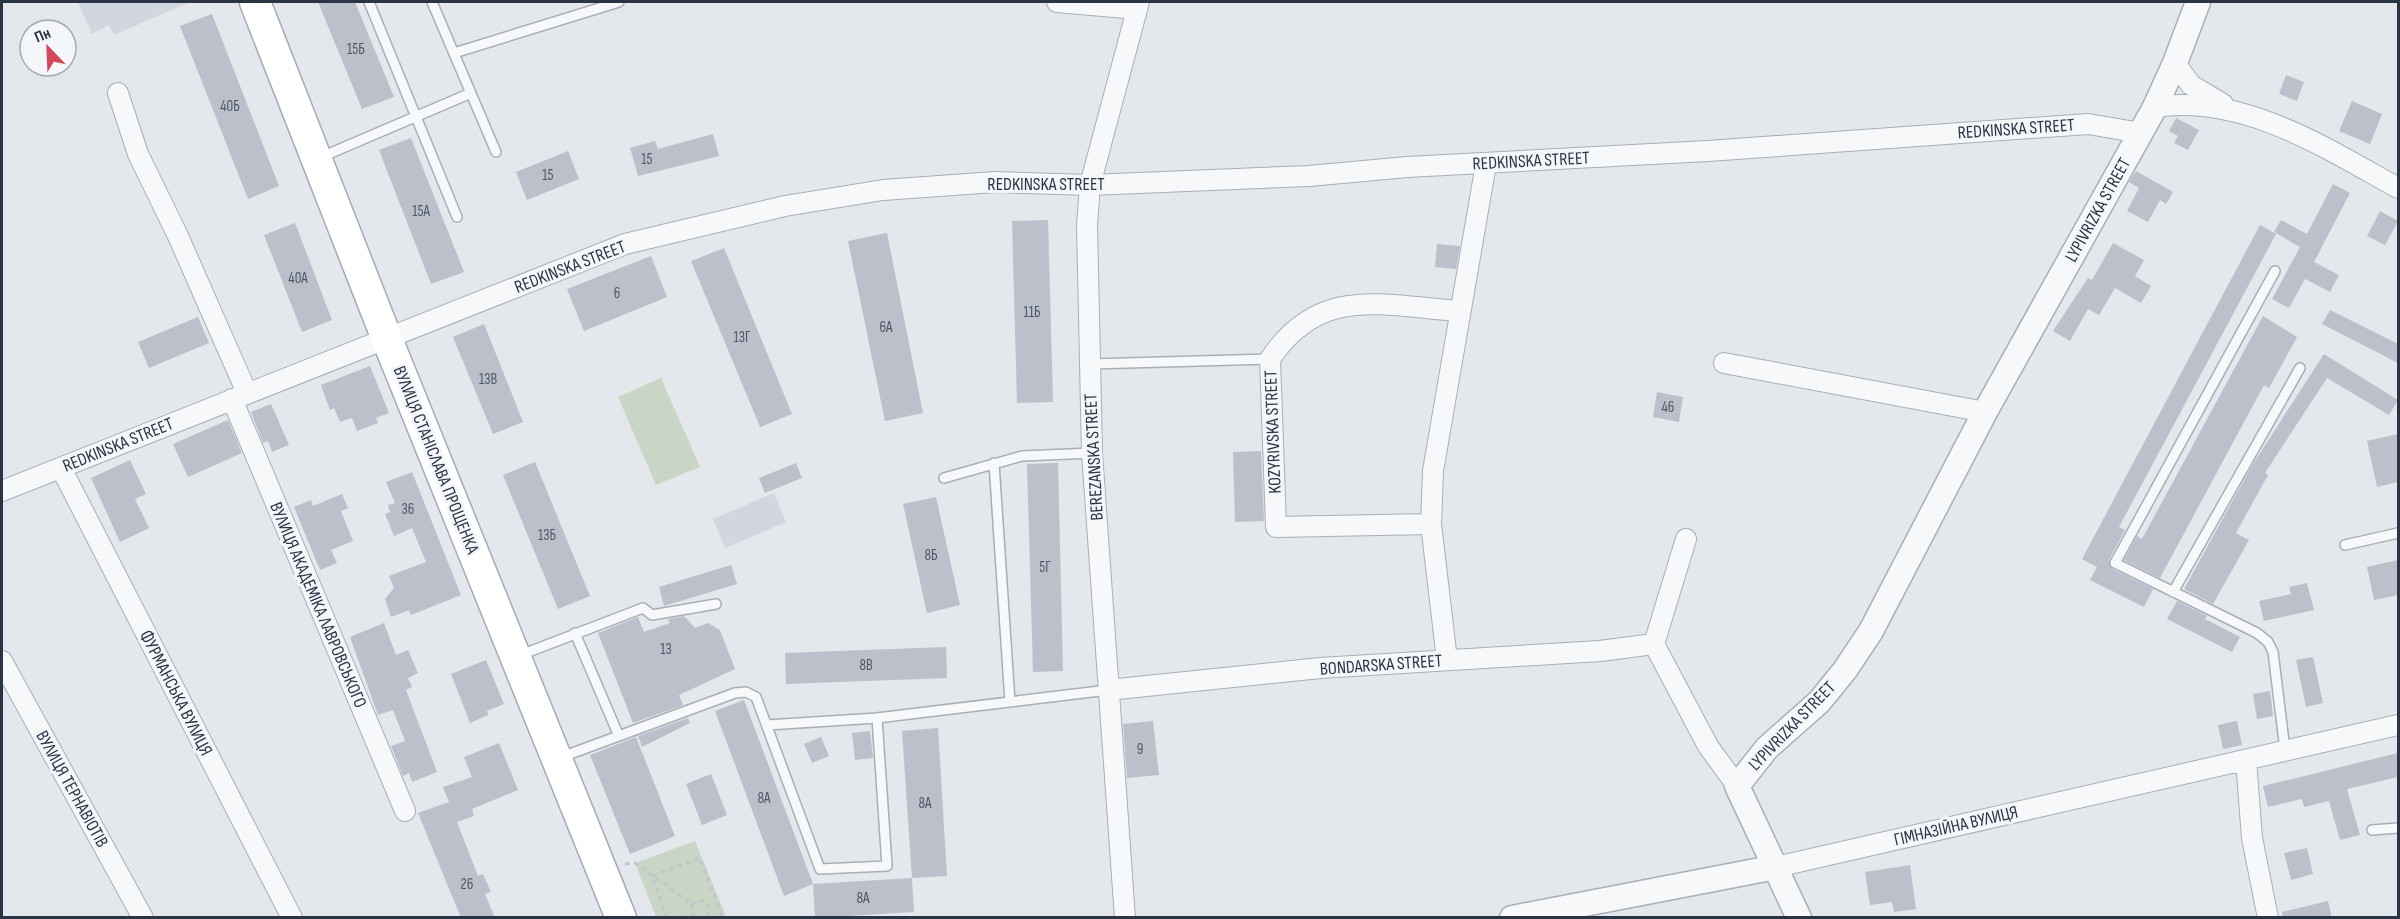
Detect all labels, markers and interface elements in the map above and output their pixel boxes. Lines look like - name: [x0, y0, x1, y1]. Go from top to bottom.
- north arrow: [18, 18, 78, 78]
- text: Пн: [32, 24, 54, 47]
- house number: 15Б: [347, 40, 365, 59]
- house number: 40Б: [220, 97, 240, 116]
- street label: REDKINSKA STREET: [1957, 114, 2075, 144]
- street label: REDKINSKA STREET: [1472, 147, 1590, 175]
- house number: 15: [641, 150, 653, 169]
- street label: LYPIVRIZKA STREET: [2061, 154, 2135, 266]
- house number: 15: [542, 166, 554, 185]
- street label: REDKINSKA STREET: [987, 174, 1105, 195]
- house number: 15А: [412, 202, 430, 221]
- street label: REDKINSKA STREET: [511, 236, 629, 298]
- house number: 40А: [288, 269, 308, 288]
- house number: 6: [614, 284, 620, 303]
- house number: 11Б: [1023, 303, 1041, 322]
- house number: 6А: [880, 318, 893, 337]
- house number: 13Г: [734, 328, 751, 347]
- street label: ВУЛИЦЯ СТАНІСЛАВА ПРОЩЕНКА: [389, 363, 483, 557]
- house number: 13В: [479, 370, 497, 389]
- street label: KOZYRIVSKA STREET: [1260, 370, 1286, 494]
- street label: BEREZANSKA STREET: [1080, 393, 1108, 521]
- house number: 46: [1662, 398, 1674, 417]
- street label: REDKINSKA STREET: [60, 413, 176, 477]
- street label: ВУЛИЦЯ АКАДЕМІКА ЛАВРОВСЬКОГО: [265, 499, 371, 711]
- house number: 36: [402, 500, 414, 519]
- house number: 13Б: [538, 526, 556, 545]
- house number: 8Б: [924, 546, 938, 565]
- house number: 5Г: [1039, 558, 1051, 577]
- street label: ФУРМАНСЬКА ВУЛИЦЯ: [135, 627, 217, 759]
- house number: 13: [660, 640, 672, 659]
- street label: BONDARSKA STREET: [1319, 650, 1443, 680]
- house number: 8В: [859, 656, 873, 675]
- street label: LYPIVRIZKA STREET: [1744, 677, 1840, 775]
- street label: ВУЛИЦЯ ТЕРНАВІОТІВ: [31, 727, 113, 851]
- house number: 9: [1137, 740, 1143, 759]
- house number: 8А: [758, 789, 771, 808]
- house number: 8А: [919, 794, 932, 813]
- street label: ГІМНАЗІЙНА ВУЛИЦЯ: [1892, 802, 2020, 850]
- house number: 26: [461, 875, 473, 894]
- house number: 8А: [857, 889, 870, 908]

